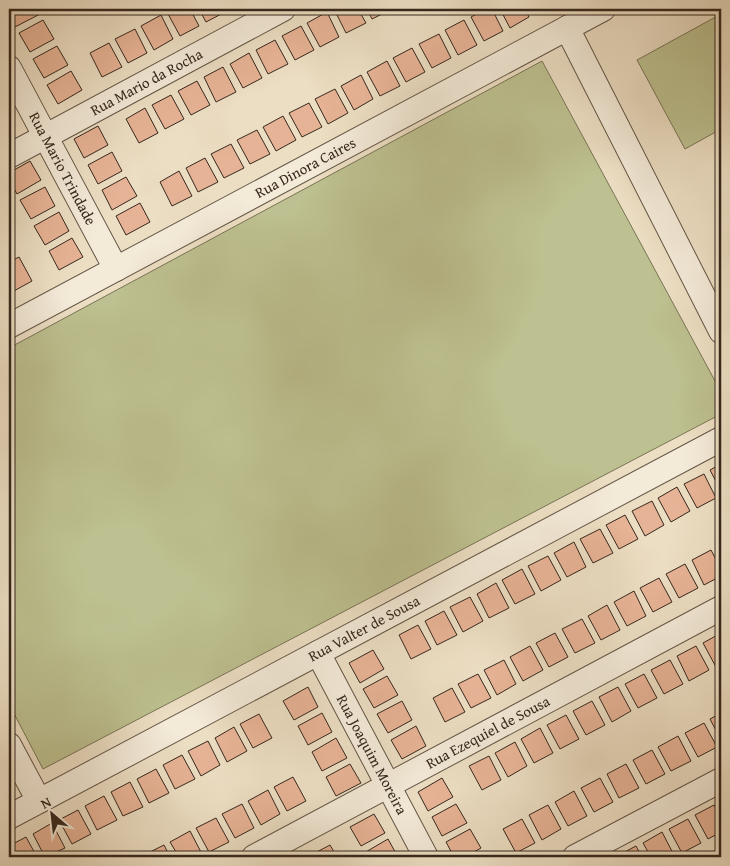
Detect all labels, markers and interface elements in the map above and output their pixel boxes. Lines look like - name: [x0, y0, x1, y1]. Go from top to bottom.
- street label: Rua Mario da Rocha: [86, 43, 206, 121]
- street label: Rua Mario Trindade: [24, 108, 102, 229]
- street label: Rua Dinora Caires: [251, 132, 359, 203]
- street label: Rua Valter de Sousa: [304, 590, 423, 666]
- street label: Rua Ezequiel de Sousa: [422, 690, 553, 774]
- street label: Rua Joaquim Moreira: [332, 691, 413, 818]
- north arrow: [28, 788, 78, 838]
- text: N: [37, 791, 55, 814]

